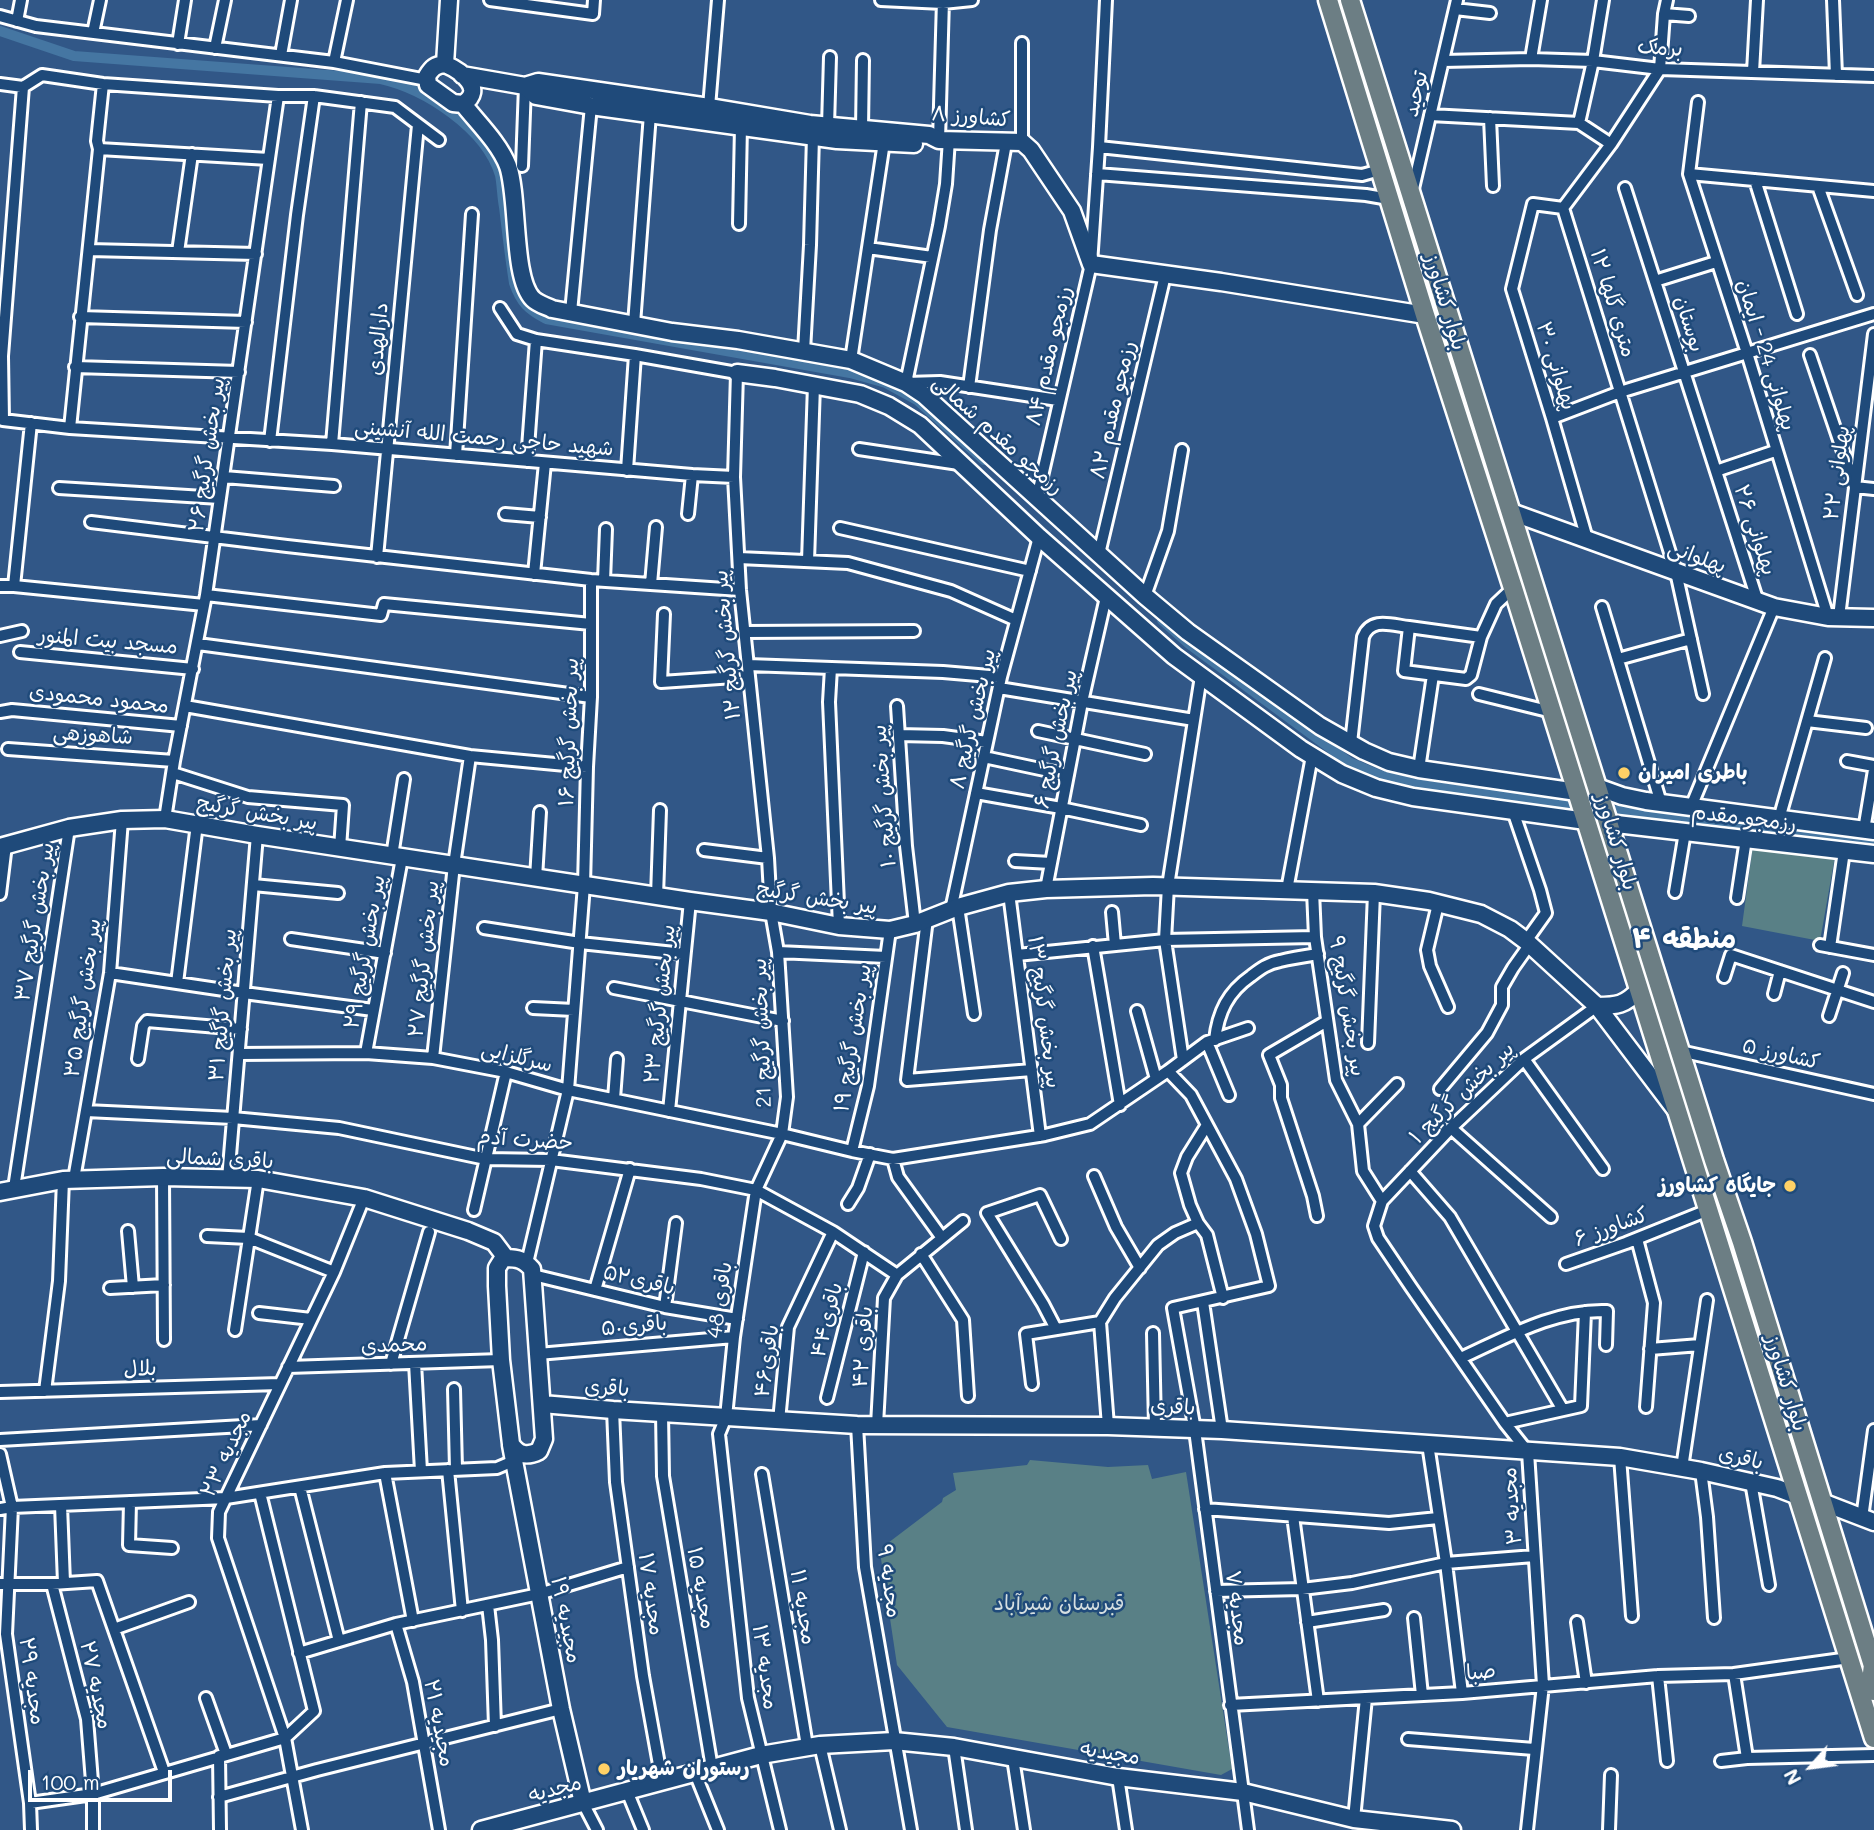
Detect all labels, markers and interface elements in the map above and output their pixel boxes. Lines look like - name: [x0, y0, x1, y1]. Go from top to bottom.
- street label: برمک: [1636, 34, 1684, 62]
- street label: توحید: [1398, 69, 1434, 119]
- street label: کشاورز ۸: [930, 101, 1012, 133]
- street label: ۱۲ متری گلها: [1585, 246, 1641, 360]
- street label: بلوار کشاورز: [1418, 251, 1472, 353]
- street label: پهلوانی 24 - ایمان: [1731, 276, 1801, 434]
- street label: رزمجو مقدم ۸۴: [1021, 284, 1077, 428]
- street label: بوستان: [1669, 293, 1709, 355]
- street label: دارالهدی: [362, 302, 394, 376]
- street label: پهلوانی ۳۰: [1531, 319, 1581, 413]
- street label: رزمجو مقدم ۸۲: [1085, 338, 1141, 482]
- street label: رزمجو مقدم شمالی: [927, 370, 1069, 500]
- street label: پیر بخش گرگیج ۲۶: [184, 376, 230, 534]
- street label: شهید حاجی رحمت الله آنشینی: [353, 414, 615, 462]
- street label: پهلوانی ۲۲: [1819, 424, 1855, 522]
- street label: پهلوانی ۲۶: [1729, 481, 1781, 579]
- street label: پهلوانی: [1664, 535, 1730, 579]
- street label: پیر بخش گرگیج ۱۲: [708, 569, 746, 721]
- street label: مسجد بیت المنور: [37, 622, 179, 660]
- street label: پیر بخش گرگیج ۸: [945, 646, 1001, 792]
- street label: پیر بخش گرگیج ۱۶: [554, 657, 584, 807]
- street label: پیر بخش گرگیج ۶: [1029, 667, 1083, 811]
- street label: محمود محمودی: [28, 679, 170, 719]
- street label: شاهوزهی: [52, 720, 134, 750]
- street label: پیر بخش گرگیج ۱۰: [866, 724, 902, 868]
- place label: باطری امیران: [1638, 760, 1748, 786]
- marker: باطری امیران: [1616, 765, 1632, 781]
- street label: پیر بخش گرگیج: [195, 790, 319, 836]
- street label: بلوار کشاورز: [1589, 791, 1643, 893]
- street label: رزمجو مقدم: [1690, 799, 1798, 837]
- street label: پیر بخش گرگیج ۳۷: [10, 841, 60, 1003]
- street label: پیر بخش گرگیج ۲۹: [339, 873, 391, 1031]
- street label: پیر بخش گرگیج: [755, 876, 879, 920]
- street label: پیر بخش گرگیج ۲۷: [403, 879, 445, 1039]
- street label: پیر بخش گرگیج ۳۵: [59, 917, 107, 1079]
- district label: منطقه ۴: [1632, 922, 1736, 956]
- street label: پیر بخش گرگیج ۲۳: [639, 923, 681, 1085]
- street label: پیر بخش گرگیج ۳۱: [204, 927, 242, 1083]
- street label: پیر بخش گرگیج ۱۳: [1022, 934, 1066, 1090]
- street label: پیر بخش گرگیج ۹: [1323, 934, 1371, 1078]
- street label: پیر بخش گرگیج 21: [747, 958, 777, 1108]
- street label: پیر بخش گرگیج ۱۹: [829, 962, 877, 1114]
- street label: کشاورز ۵: [1740, 1033, 1822, 1075]
- street label: سرگلزایی: [479, 1036, 555, 1078]
- street label: پیر بخش گرگیج ۱: [1404, 1037, 1520, 1149]
- street label: حضرت آدم: [476, 1124, 574, 1156]
- street label: باقری شمالی: [166, 1144, 274, 1174]
- place label: جایگاه کشاورز: [1659, 1173, 1776, 1199]
- marker: جایگاه کشاورز: [1782, 1178, 1798, 1194]
- street label: کشاورز ۶: [1570, 1202, 1652, 1252]
- street label: باقری۵۲: [601, 1259, 677, 1301]
- street label: باقری 48: [702, 1260, 738, 1340]
- street label: باقری۴۴: [806, 1280, 848, 1360]
- street label: باقری ۴۲: [848, 1305, 878, 1389]
- street label: باقری۵۰: [600, 1311, 668, 1341]
- street label: باقری۴۶: [749, 1323, 785, 1399]
- street label: محمدی: [360, 1331, 428, 1359]
- street label: بلوار کشاورز: [1759, 1332, 1813, 1434]
- street label: بلال: [123, 1356, 157, 1382]
- street label: باقری: [584, 1374, 630, 1402]
- street label: باقری: [1150, 1393, 1196, 1421]
- street label: مجدیه ۲۳: [195, 1407, 257, 1501]
- street label: باقری: [1716, 1441, 1766, 1475]
- street label: مجدیه ۳: [1497, 1466, 1527, 1546]
- street label: مجدیه ۹: [871, 1543, 907, 1619]
- street label: مجدیه ۱۵: [681, 1545, 721, 1631]
- street label: مجدیه ۱۷: [633, 1551, 669, 1637]
- street label: مجدیه ۱۱: [785, 1568, 821, 1646]
- street label: مجدیه ۷: [1220, 1569, 1254, 1647]
- street label: مجیدیه ۱۹: [545, 1574, 587, 1666]
- park label: قبرستان شیرآباد: [994, 1591, 1124, 1617]
- street label: مجدیه ۱۳: [747, 1623, 783, 1711]
- street label: مجدیه ۲۹: [13, 1636, 51, 1726]
- street label: مجدیه ۲۷: [74, 1639, 118, 1731]
- street label: صبا: [1465, 1658, 1497, 1686]
- street label: مجیدیه ۲۱: [418, 1677, 460, 1769]
- north arrow: [1776, 1732, 1846, 1802]
- street label: مجیدیه: [1078, 1736, 1142, 1770]
- scale bar: [32, 1756, 175, 1800]
- place label: رستوران شهریار: [618, 1756, 750, 1782]
- marker: رستوران شهریار: [596, 1761, 612, 1777]
- text: N: [1778, 1765, 1806, 1789]
- text: 100 m: [41, 1768, 100, 1795]
- street label: مجدیه: [526, 1770, 584, 1808]

